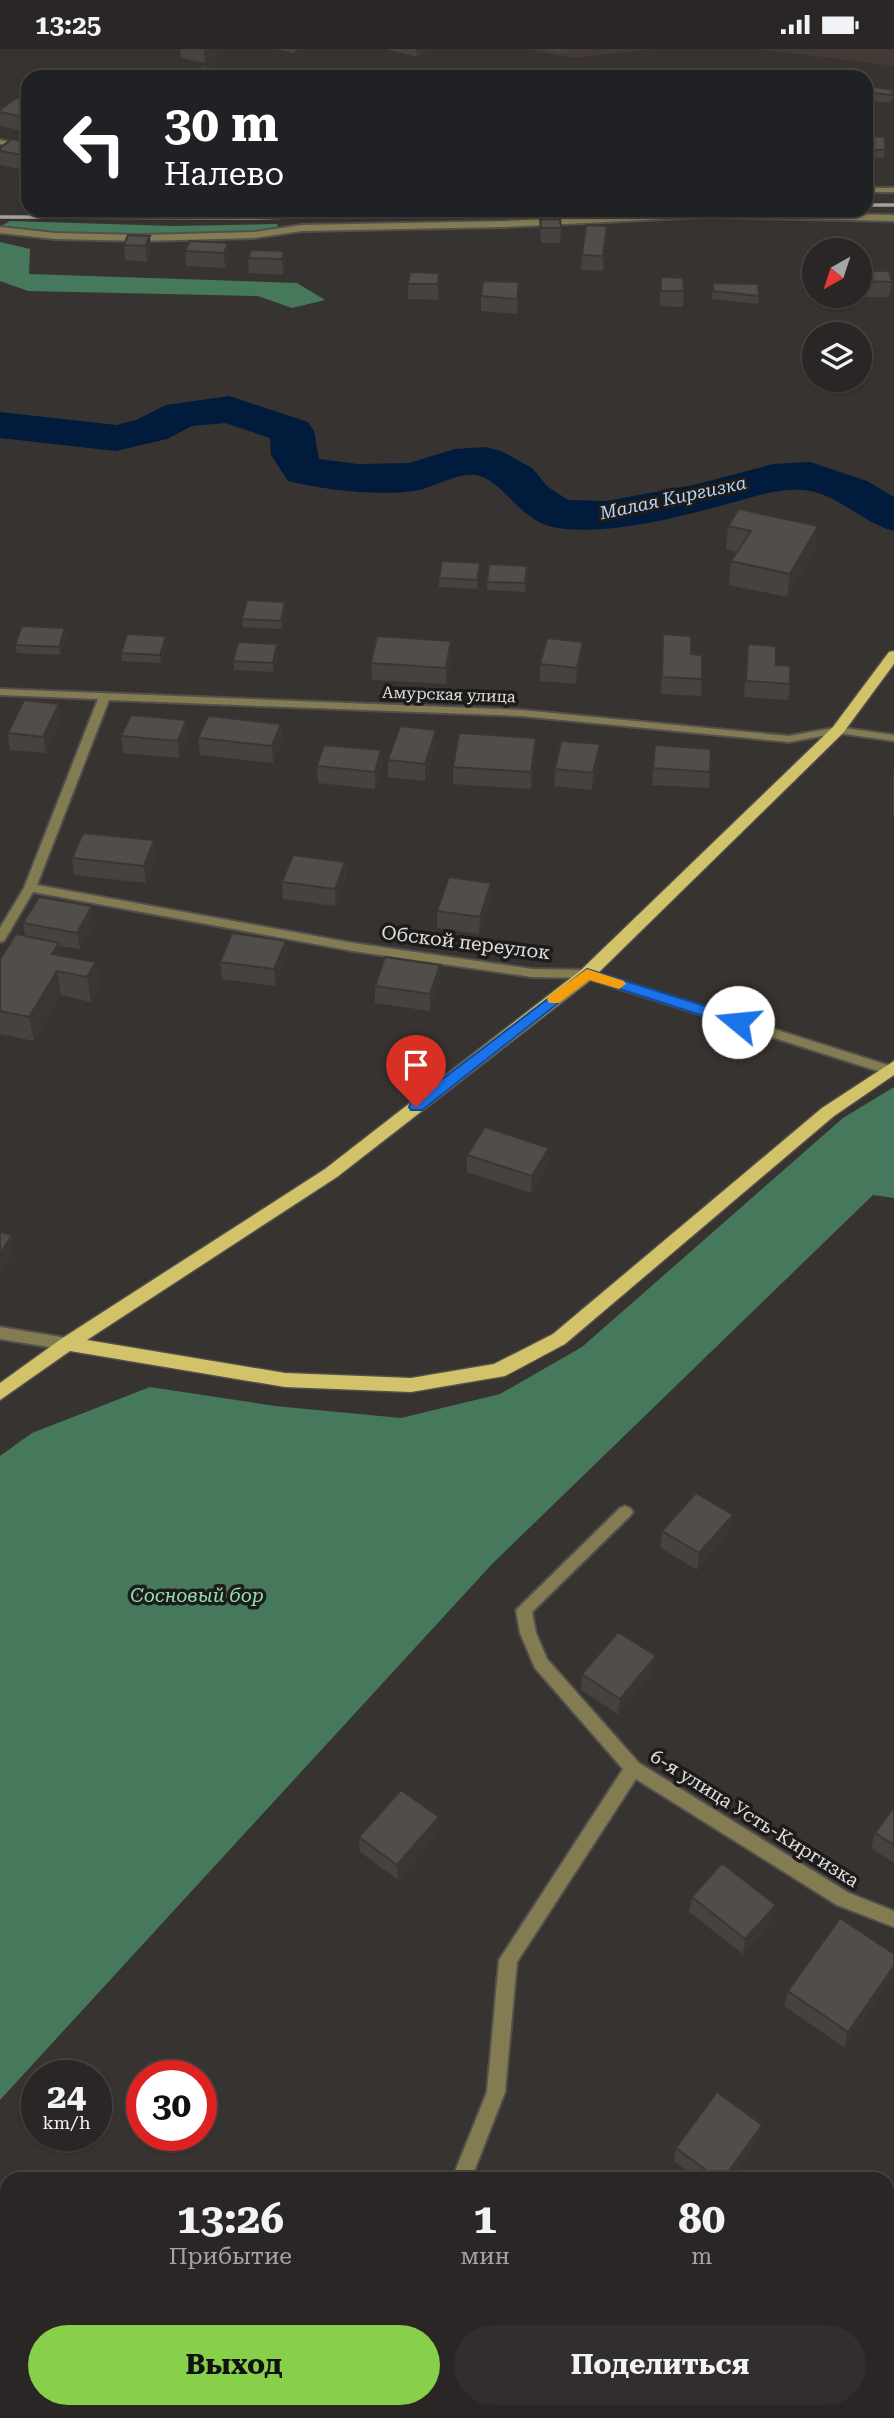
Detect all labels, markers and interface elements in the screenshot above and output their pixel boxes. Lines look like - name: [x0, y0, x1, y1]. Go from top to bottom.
- text: 13:25: [35, 10, 101, 40]
- text: 30 m: [164, 96, 279, 153]
- icon: left: [49, 98, 140, 189]
- text: Налево: [164, 155, 284, 193]
- north arrow: [802, 238, 872, 308]
- map controls: [802, 238, 872, 392]
- button: layers: [802, 322, 872, 392]
- water label: Малая Киргизка: [597, 472, 748, 524]
- street label: Амурская улица: [382, 683, 516, 706]
- street label: Обской переулок: [380, 921, 552, 964]
- position arrow: [701, 985, 775, 1059]
- pin: [386, 1035, 446, 1107]
- icon: arrive: [397, 1046, 435, 1084]
- park label: Сосновый бор: [130, 1584, 264, 1607]
- street label: 6-я улица Усть-Киргизка: [646, 1745, 864, 1893]
- speed limit sign: 30: [126, 2060, 217, 2151]
- text: 24: [47, 2076, 86, 2117]
- text: km/h: [42, 2112, 91, 2133]
- text: 13:26: [177, 2194, 284, 2243]
- text: 1: [473, 2194, 497, 2243]
- text: 80: [678, 2194, 725, 2243]
- text: Прибытие: [169, 2243, 292, 2270]
- text: мин: [461, 2243, 510, 2270]
- text: m: [691, 2243, 712, 2270]
- button: Выход: [28, 2325, 440, 2405]
- button: Поделиться: [454, 2325, 866, 2405]

